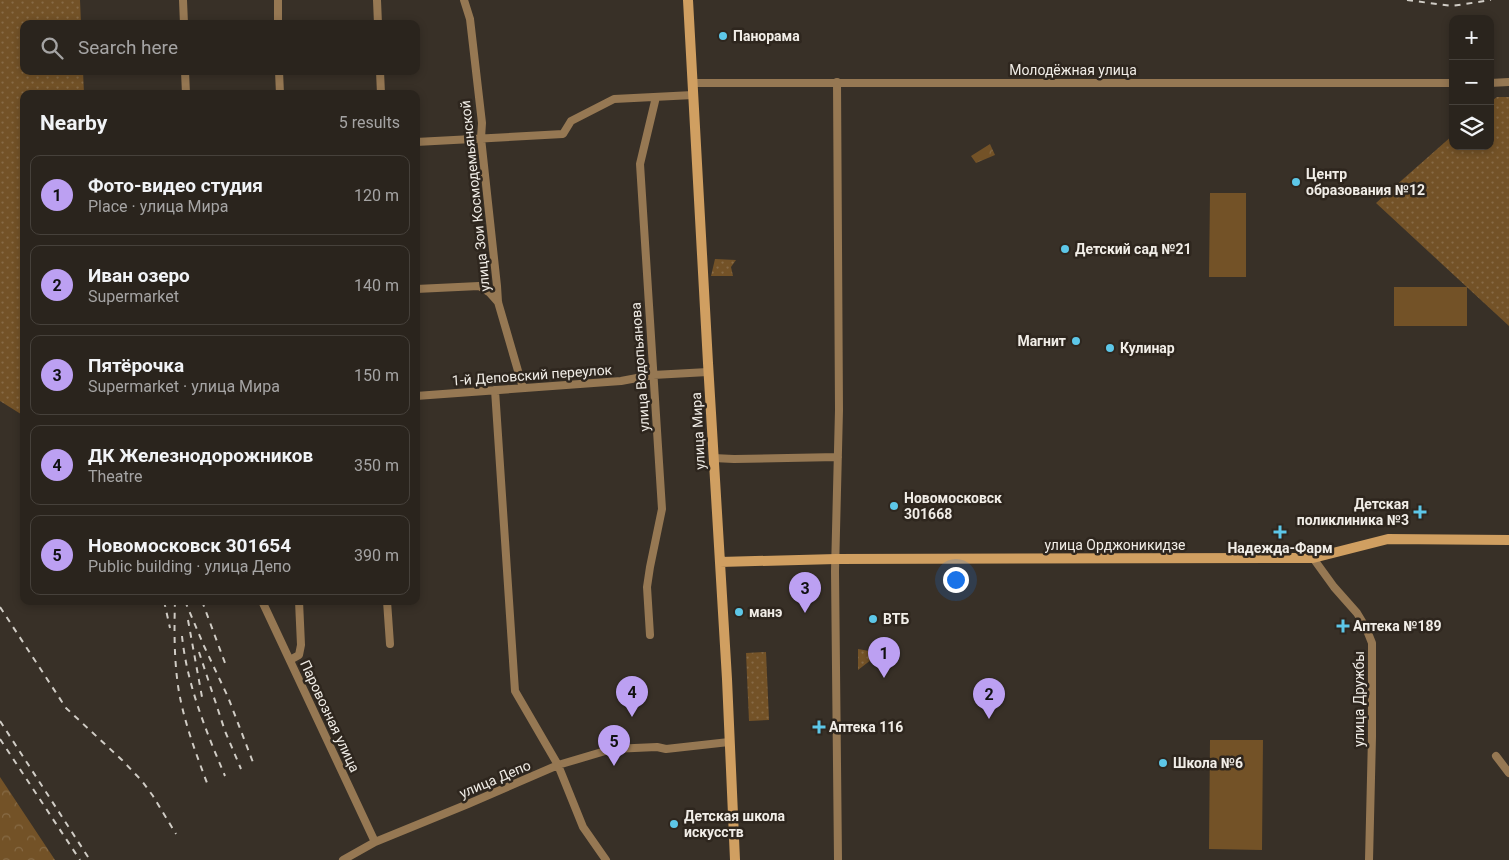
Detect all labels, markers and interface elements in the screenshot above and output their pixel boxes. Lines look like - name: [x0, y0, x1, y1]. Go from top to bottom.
- map controls: [1449, 15, 1494, 150]
- button: +: [1449, 15, 1494, 60]
- search box: [20, 20, 420, 75]
- place label: Панорама: [733, 28, 800, 44]
- marker: Панорама: [717, 30, 729, 42]
- icon: search: [38, 34, 66, 62]
- text: Search here: [78, 36, 178, 59]
- button: −: [1449, 60, 1494, 105]
- street label: Молодёжная улица: [1009, 62, 1137, 78]
- street label: улица Зои Космодемьянской: [457, 100, 493, 292]
- button: layers: [1449, 105, 1494, 150]
- text: Nearby: [40, 111, 107, 135]
- text: 5 results: [339, 113, 400, 132]
- place label: Центр образования №12: [1306, 166, 1425, 198]
- text: Фото-видео студия: [88, 174, 263, 197]
- marker: Центр образования №12: [1290, 176, 1302, 188]
- text: 1: [52, 186, 62, 205]
- text: 120 m: [354, 186, 399, 205]
- text: Place · улица Мира: [88, 197, 228, 216]
- place label: Детский сад №21: [1075, 241, 1191, 257]
- marker: Детский сад №21: [1059, 243, 1071, 255]
- text: Иван озеро: [88, 264, 190, 287]
- text: 2: [52, 276, 62, 295]
- text: 140 m: [354, 276, 399, 295]
- text: Supermarket: [88, 287, 179, 306]
- street label: улица Водопьянова: [627, 302, 653, 432]
- place label: Магнит: [1017, 333, 1066, 349]
- marker: Магнит: [1070, 335, 1082, 347]
- place label: Кулинар: [1120, 340, 1175, 356]
- marker: Кулинар: [1104, 342, 1116, 354]
- text: Пятёрочка: [88, 354, 184, 377]
- street label: 1-й Деповский переулок: [451, 361, 613, 389]
- text: 3: [52, 366, 62, 385]
- text: 150 m: [354, 366, 399, 385]
- text: Supermarket · улица Мира: [88, 377, 280, 396]
- street label: улица Мира: [688, 392, 708, 470]
- text: ДК Железнодорожников: [88, 444, 313, 467]
- text: 4: [52, 456, 62, 475]
- text: 350 m: [354, 456, 399, 475]
- text: Theatre: [88, 467, 143, 486]
- place label: Новомосковск 301668: [904, 490, 1002, 522]
- place label: Детская поликлиника №3: [1297, 496, 1409, 528]
- marker: Новомосковск 301668: [888, 500, 900, 512]
- marker: Детская поликлиника №3: [1413, 505, 1427, 519]
- marker: Надежда-Фарм: [1274, 526, 1286, 538]
- text: Новомосковск 301654: [88, 534, 291, 557]
- street label: улица Орджоникидзе: [1044, 537, 1186, 553]
- place label: Надежда-Фарм: [1227, 540, 1333, 556]
- text: 5: [52, 546, 62, 565]
- text: 390 m: [354, 546, 399, 565]
- text: Public building · улица Депо: [88, 557, 291, 576]
- your location: [943, 567, 969, 593]
- pin: 3: [789, 572, 821, 613]
- place label: манэ: [749, 604, 782, 620]
- marker: манэ: [733, 606, 745, 618]
- place label: ВТБ: [883, 611, 909, 627]
- marker: ВТБ: [867, 613, 879, 625]
- place label: Аптека №189: [1353, 618, 1441, 634]
- marker: Аптека №189: [1337, 620, 1349, 632]
- pin: 1: [868, 637, 900, 678]
- street label: улица Дружбы: [1351, 651, 1367, 747]
- street label: Паровозная улица: [297, 657, 363, 775]
- pin: 4: [616, 676, 648, 717]
- pin: 2: [973, 678, 1005, 719]
- place label: Аптека 116: [829, 719, 903, 735]
- marker: Аптека 116: [813, 721, 825, 733]
- pin: 5: [598, 725, 630, 766]
- place label: Школа №6: [1173, 755, 1243, 771]
- street label: улица Депо: [457, 757, 533, 801]
- marker: Школа №6: [1157, 757, 1169, 769]
- place label: Детская школа искусств: [684, 808, 785, 840]
- marker: Детская школа искусств: [668, 818, 680, 830]

